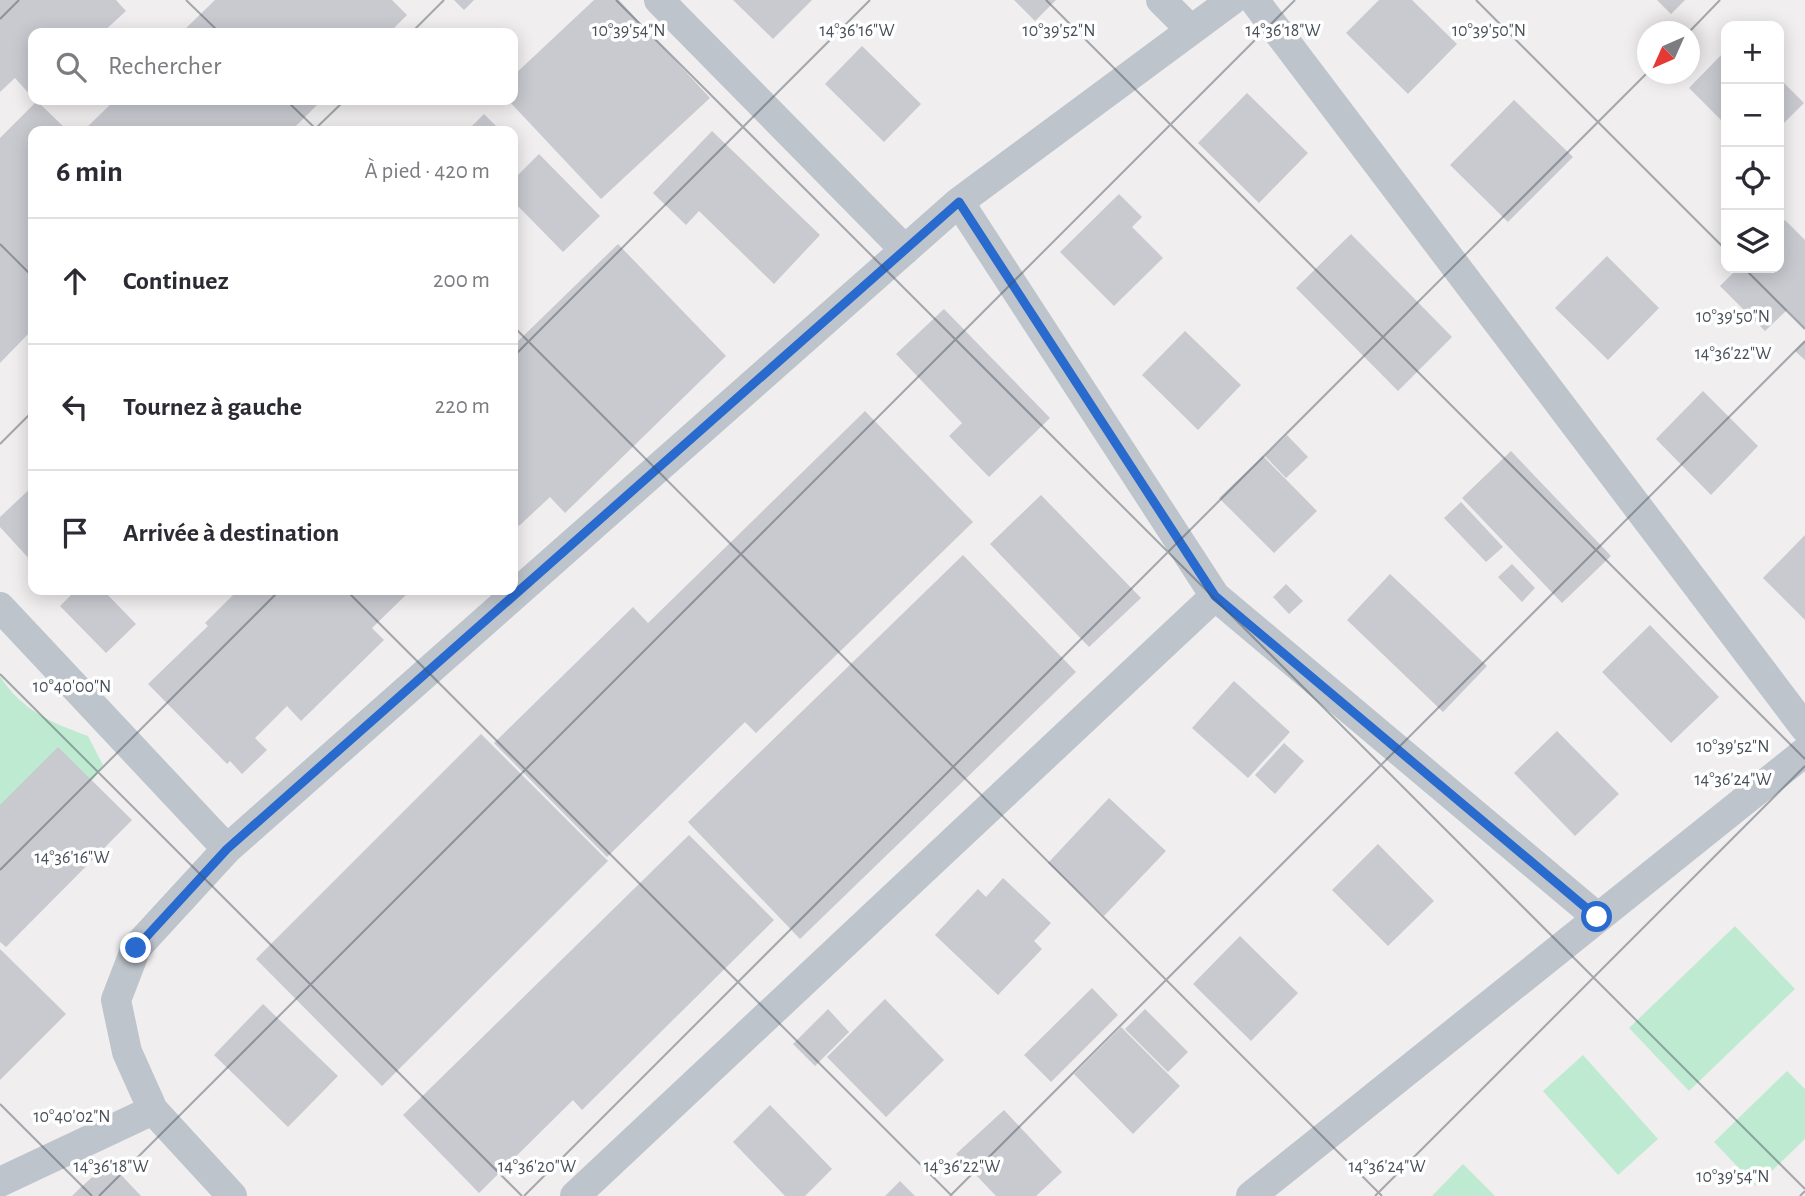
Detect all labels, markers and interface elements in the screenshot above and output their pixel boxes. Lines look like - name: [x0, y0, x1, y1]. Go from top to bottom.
- north arrow: [1637, 21, 1700, 84]
- map controls: [1721, 21, 1784, 273]
- button: +: [1721, 21, 1784, 84]
- text: 10°39'54"N: [592, 22, 666, 40]
- text: 14°36'16"W: [819, 22, 895, 40]
- text: 10°39'52"N: [1023, 22, 1095, 40]
- text: 14°36'18"W: [1245, 22, 1321, 40]
- text: 10°39'50"N: [1452, 22, 1526, 40]
- search box: [28, 28, 518, 105]
- icon: search: [52, 48, 90, 86]
- text: Rechercher: [108, 53, 221, 79]
- button: −: [1721, 84, 1784, 147]
- button: locate: [1721, 147, 1784, 210]
- text: 6 min: [56, 157, 123, 187]
- text: À pied · 420 m: [364, 160, 490, 183]
- button: layers: [1721, 210, 1784, 273]
- icon: ahead: [56, 262, 94, 300]
- text: Continuez: [123, 268, 229, 294]
- text: 200 m: [433, 269, 490, 292]
- text: 10°39'50"N: [1696, 308, 1770, 326]
- text: 14°36'22"W: [1695, 345, 1771, 363]
- icon: left: [56, 388, 94, 426]
- text: Tournez à gauche: [123, 394, 302, 420]
- text: 220 m: [435, 395, 490, 418]
- icon: arrive: [56, 514, 94, 552]
- text: Arrivée à destination: [123, 520, 339, 546]
- text: 10°40'00"N: [33, 678, 111, 696]
- text: 10°39'52"N: [1697, 738, 1769, 756]
- text: 14°36'24"W: [1694, 771, 1772, 789]
- text: 14°36'16"W: [34, 849, 110, 867]
- route start: [1581, 901, 1612, 932]
- route end: [120, 932, 151, 963]
- text: 10°40'02"N: [33, 1108, 111, 1126]
- text: 14°36'18"W: [73, 1158, 149, 1176]
- text: 14°36'20"W: [498, 1158, 576, 1176]
- text: 14°36'22"W: [924, 1158, 1000, 1176]
- text: 14°36'24"W: [1348, 1158, 1426, 1176]
- text: 10°39'54"N: [1696, 1168, 1770, 1186]

